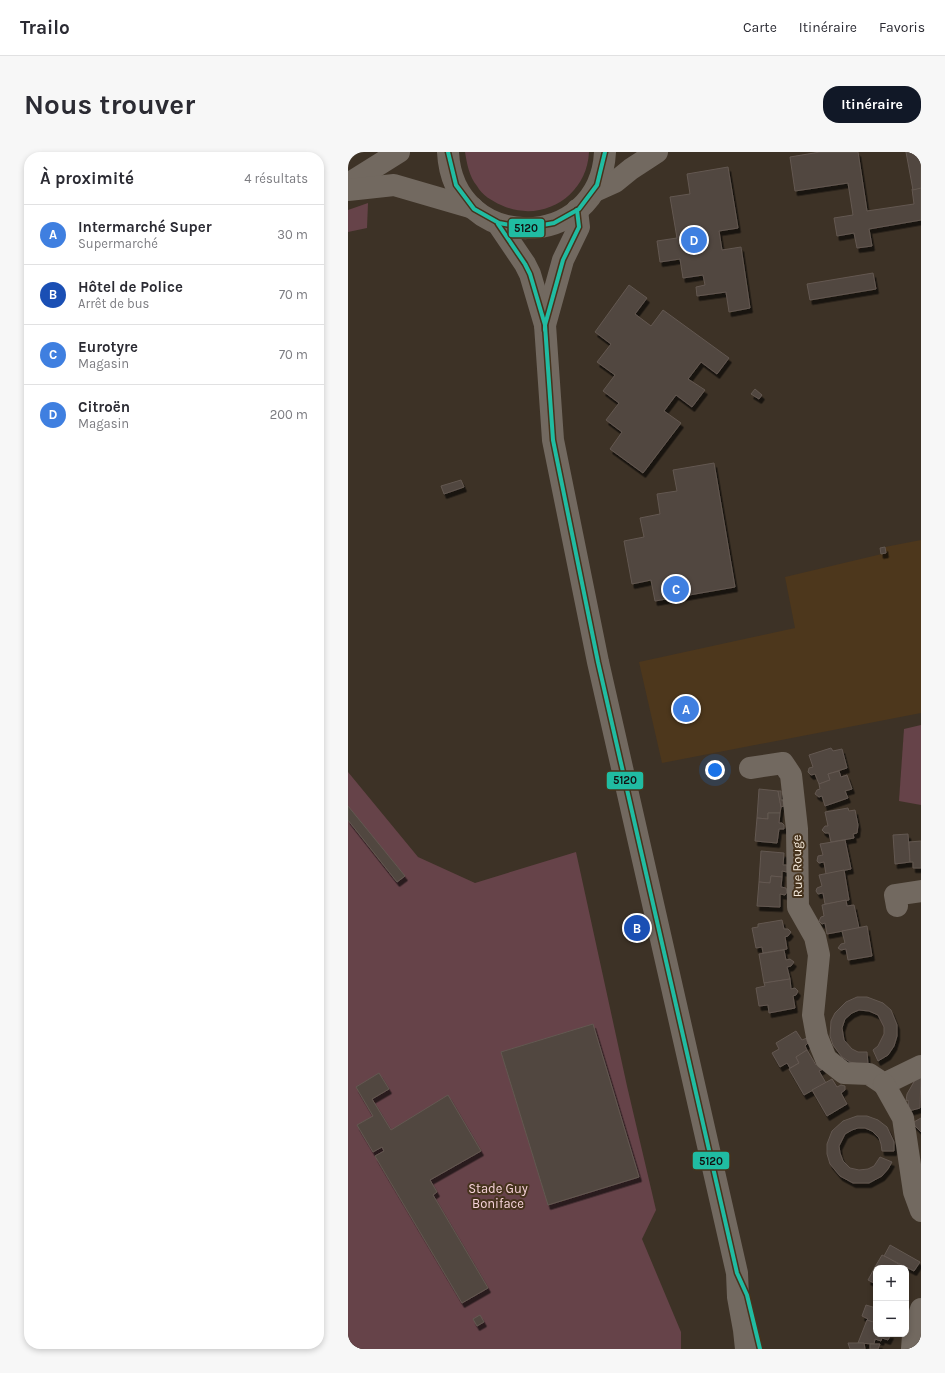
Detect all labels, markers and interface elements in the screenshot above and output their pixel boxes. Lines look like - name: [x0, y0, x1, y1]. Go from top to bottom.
- text: Trailo: [20, 17, 70, 39]
- text: Carte: [743, 19, 777, 36]
- text: Itinéraire: [799, 19, 857, 36]
- text: Favoris: [879, 19, 925, 36]
- button: Itinéraire: [823, 86, 921, 123]
- text: Nous trouver: [24, 88, 195, 121]
- text: À proximité: [40, 168, 134, 188]
- text: 4 résultats: [244, 171, 308, 186]
- text: Intermarché Super: [78, 218, 212, 236]
- line badge: 5120: [508, 218, 545, 238]
- text: 5120: [514, 222, 538, 235]
- pin: D: [681, 225, 707, 255]
- text: A: [49, 227, 57, 242]
- text: 30 m: [277, 227, 308, 242]
- text: Supermarché: [78, 236, 158, 251]
- text: Hôtel de Police: [78, 278, 183, 296]
- text: B: [49, 287, 57, 302]
- text: 70 m: [279, 287, 308, 302]
- text: Arrêt de bus: [78, 296, 149, 311]
- text: Eurotyre: [78, 338, 138, 356]
- text: C: [49, 347, 57, 362]
- text: 70 m: [279, 347, 308, 362]
- text: Magasin: [78, 356, 129, 371]
- text: Citroën: [78, 398, 130, 416]
- text: D: [49, 407, 57, 422]
- text: 200 m: [270, 407, 308, 422]
- text: Magasin: [78, 416, 129, 431]
- pin: C: [663, 574, 689, 604]
- pin: A: [673, 694, 699, 724]
- your location: [705, 760, 725, 780]
- line badge: 5120: [606, 771, 644, 790]
- text: 5120: [613, 774, 637, 787]
- street label: Rue Rouge: [789, 834, 805, 897]
- pin: B: [624, 913, 650, 943]
- line badge: 5120: [692, 1151, 730, 1170]
- text: 5120: [699, 1155, 723, 1168]
- park label: Stade Guy Boniface: [468, 1181, 528, 1211]
- map controls: [873, 1265, 909, 1337]
- button: +: [873, 1265, 909, 1301]
- button: −: [873, 1301, 909, 1337]

